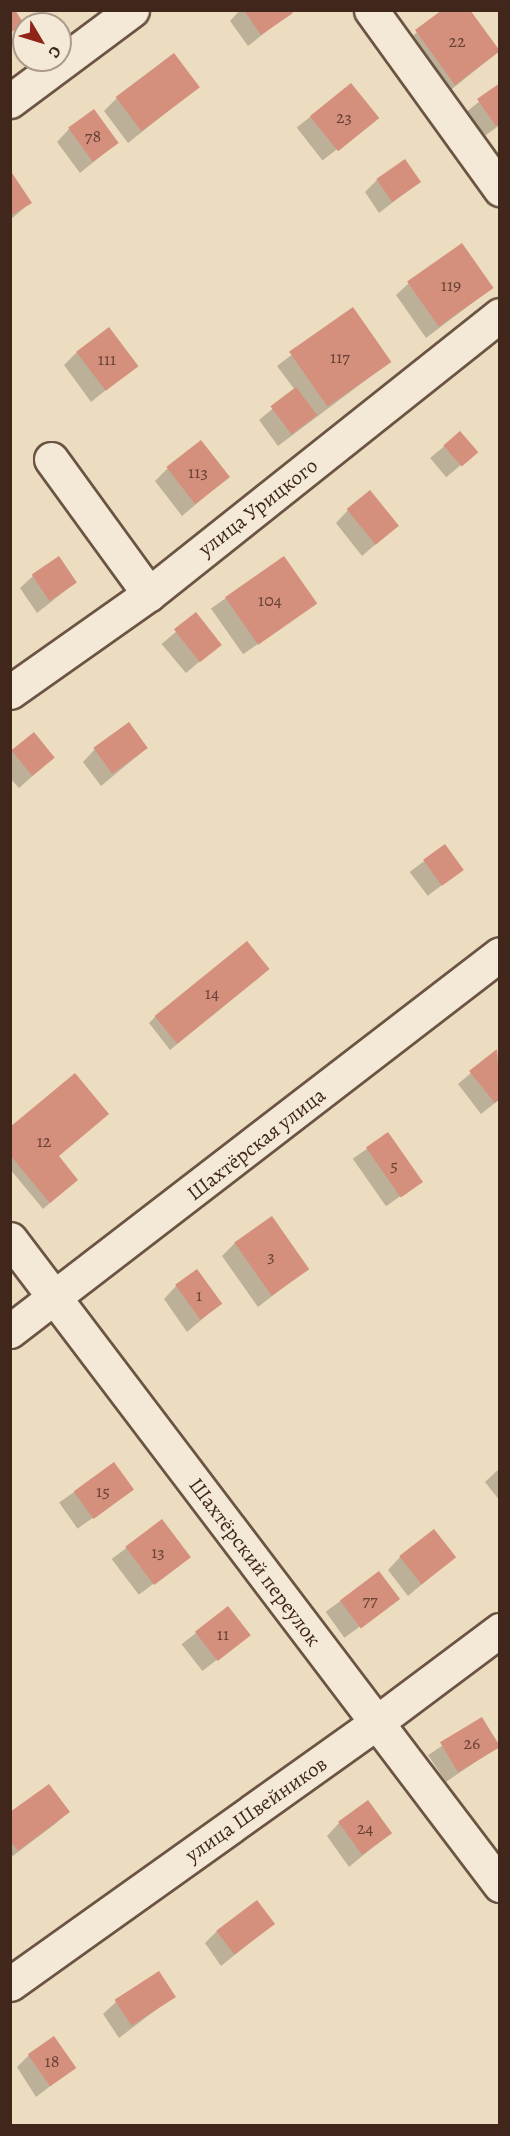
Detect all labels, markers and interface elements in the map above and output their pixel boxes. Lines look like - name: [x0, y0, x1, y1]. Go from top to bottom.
- north arrow: [12, 12, 72, 72]
- house number: 22: [448, 30, 466, 52]
- text: С: [43, 41, 66, 63]
- house number: 23: [336, 106, 352, 128]
- house number: 78: [85, 125, 101, 147]
- house number: 119: [441, 274, 461, 296]
- house number: 117: [330, 346, 350, 368]
- house number: 111: [98, 348, 116, 370]
- street label: улица Урицкого: [193, 453, 323, 561]
- house number: 113: [188, 461, 208, 483]
- house number: 104: [258, 589, 282, 611]
- house number: 14: [205, 982, 219, 1004]
- street label: Шахтёрская улица: [182, 1082, 330, 1206]
- house number: 12: [37, 1130, 51, 1152]
- house number: 5: [390, 1154, 398, 1176]
- house number: 3: [267, 1245, 275, 1267]
- house number: 1: [196, 1284, 202, 1306]
- street label: Шахтёрский переулок: [183, 1473, 327, 1651]
- house number: 15: [96, 1480, 110, 1502]
- house number: 13: [151, 1541, 165, 1563]
- house number: 77: [362, 1589, 378, 1611]
- house number: 11: [217, 1623, 229, 1645]
- house number: 26: [464, 1732, 480, 1754]
- street label: улица Швейников: [180, 1751, 332, 1867]
- house number: 24: [357, 1817, 373, 1839]
- house number: 18: [45, 2050, 59, 2072]

